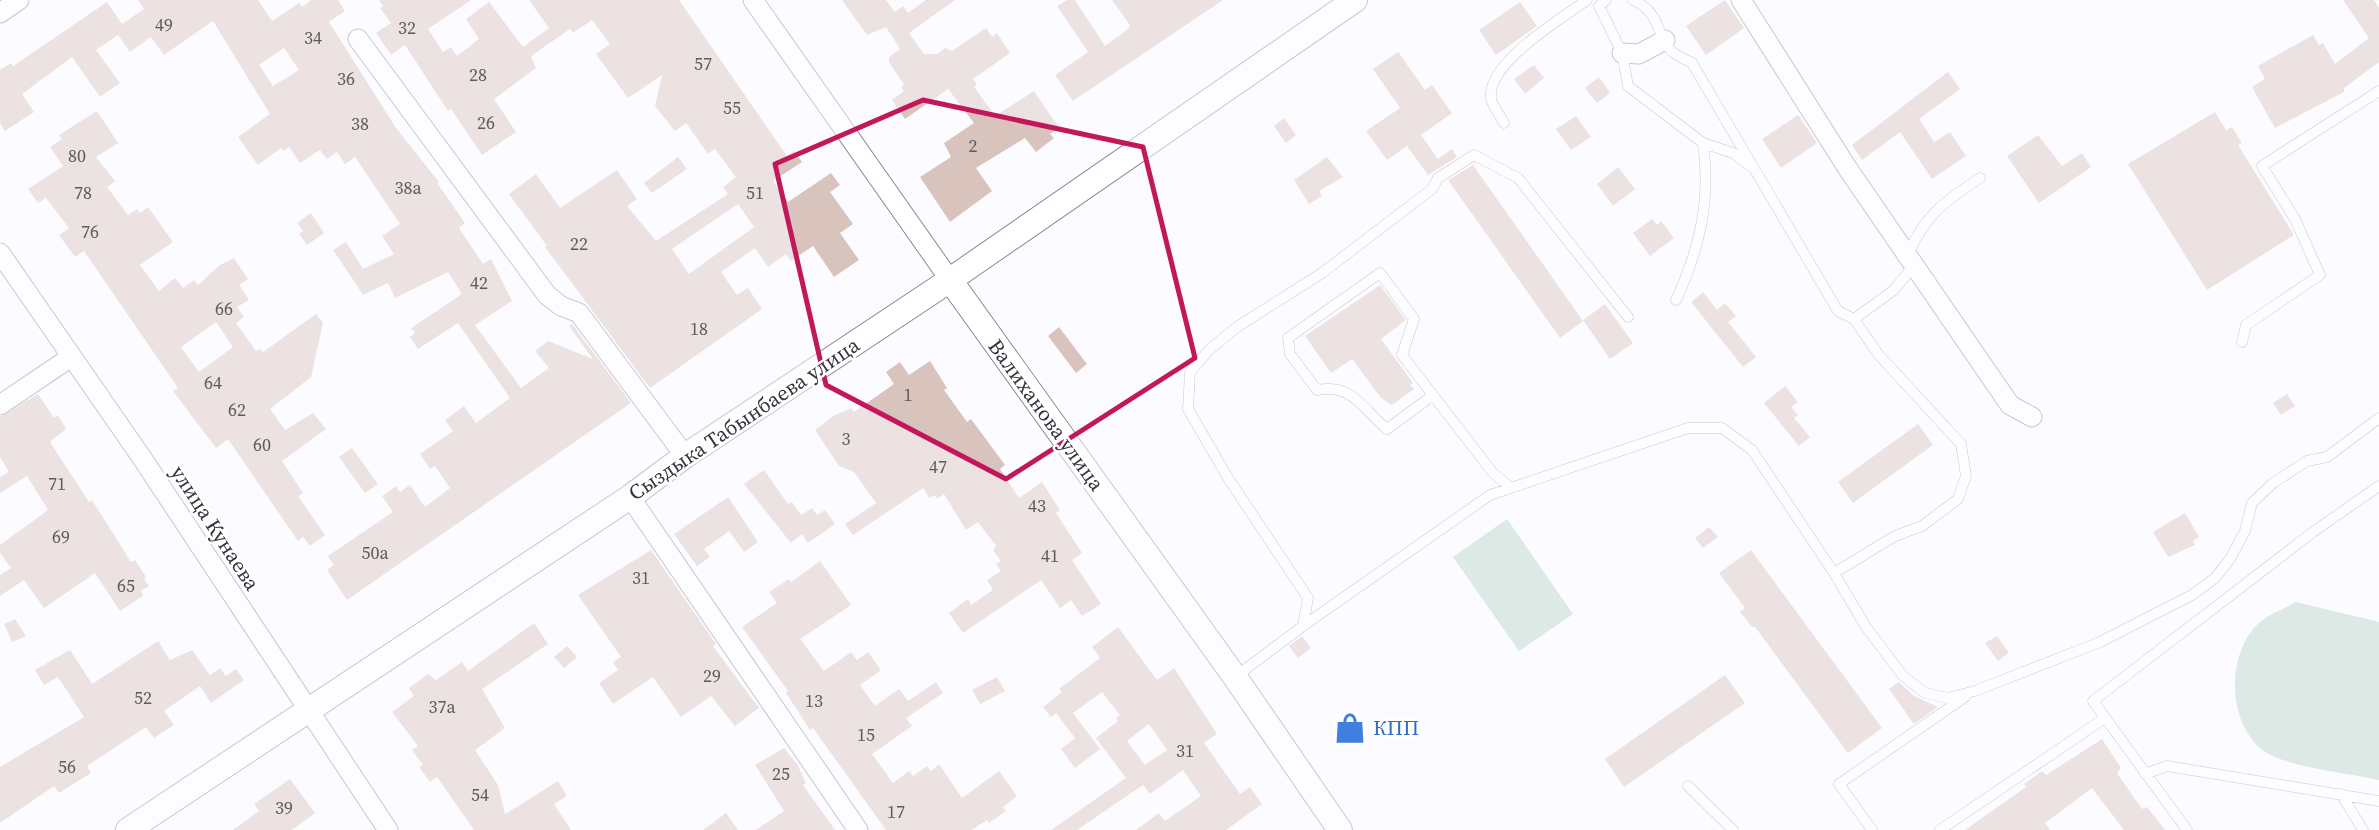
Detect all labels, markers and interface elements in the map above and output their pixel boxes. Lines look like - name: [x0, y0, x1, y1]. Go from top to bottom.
- house number: 49: [155, 12, 173, 37]
- house number: 32: [398, 15, 416, 40]
- house number: 34: [304, 25, 322, 50]
- house number: 57: [694, 51, 712, 76]
- house number: 28: [469, 62, 487, 87]
- house number: 36: [337, 66, 355, 91]
- house number: 55: [723, 95, 741, 120]
- house number: 26: [477, 110, 495, 135]
- house number: 38: [351, 111, 369, 136]
- house number: 2: [969, 133, 978, 158]
- house number: 80: [68, 143, 86, 168]
- house number: 38а: [394, 175, 422, 200]
- house number: 78: [74, 180, 92, 205]
- house number: 51: [746, 180, 764, 205]
- house number: 76: [81, 219, 99, 244]
- house number: 22: [570, 231, 588, 256]
- house number: 42: [470, 270, 488, 295]
- house number: 66: [215, 296, 233, 321]
- house number: 18: [690, 316, 708, 341]
- street label: Сыздыка Табынбаева улица: [622, 330, 865, 507]
- street label: Валиханова улица: [981, 333, 1112, 497]
- house number: 64: [204, 370, 222, 395]
- house number: 1: [904, 382, 913, 407]
- house number: 62: [228, 397, 246, 422]
- house number: 3: [842, 426, 851, 451]
- house number: 60: [253, 432, 271, 457]
- house number: 47: [929, 454, 947, 479]
- street label: улица Кунаева: [164, 460, 267, 596]
- house number: 71: [48, 471, 66, 496]
- house number: 43: [1028, 493, 1046, 518]
- house number: 69: [52, 524, 70, 549]
- house number: 50а: [361, 540, 389, 565]
- house number: 41: [1041, 543, 1059, 568]
- house number: 31: [632, 565, 650, 590]
- house number: 65: [117, 573, 135, 598]
- house number: 29: [703, 663, 721, 688]
- house number: 52: [134, 685, 152, 710]
- house number: 13: [805, 688, 823, 713]
- house number: 37а: [428, 694, 456, 719]
- shop icon: КПП: [1333, 711, 1367, 745]
- place label: КПП: [1373, 713, 1419, 742]
- house number: 15: [857, 722, 875, 747]
- house number: 31: [1176, 738, 1194, 763]
- house number: 56: [58, 754, 76, 779]
- house number: 25: [772, 761, 790, 786]
- house number: 54: [471, 782, 489, 807]
- house number: 39: [275, 795, 293, 820]
- house number: 17: [887, 799, 905, 824]

